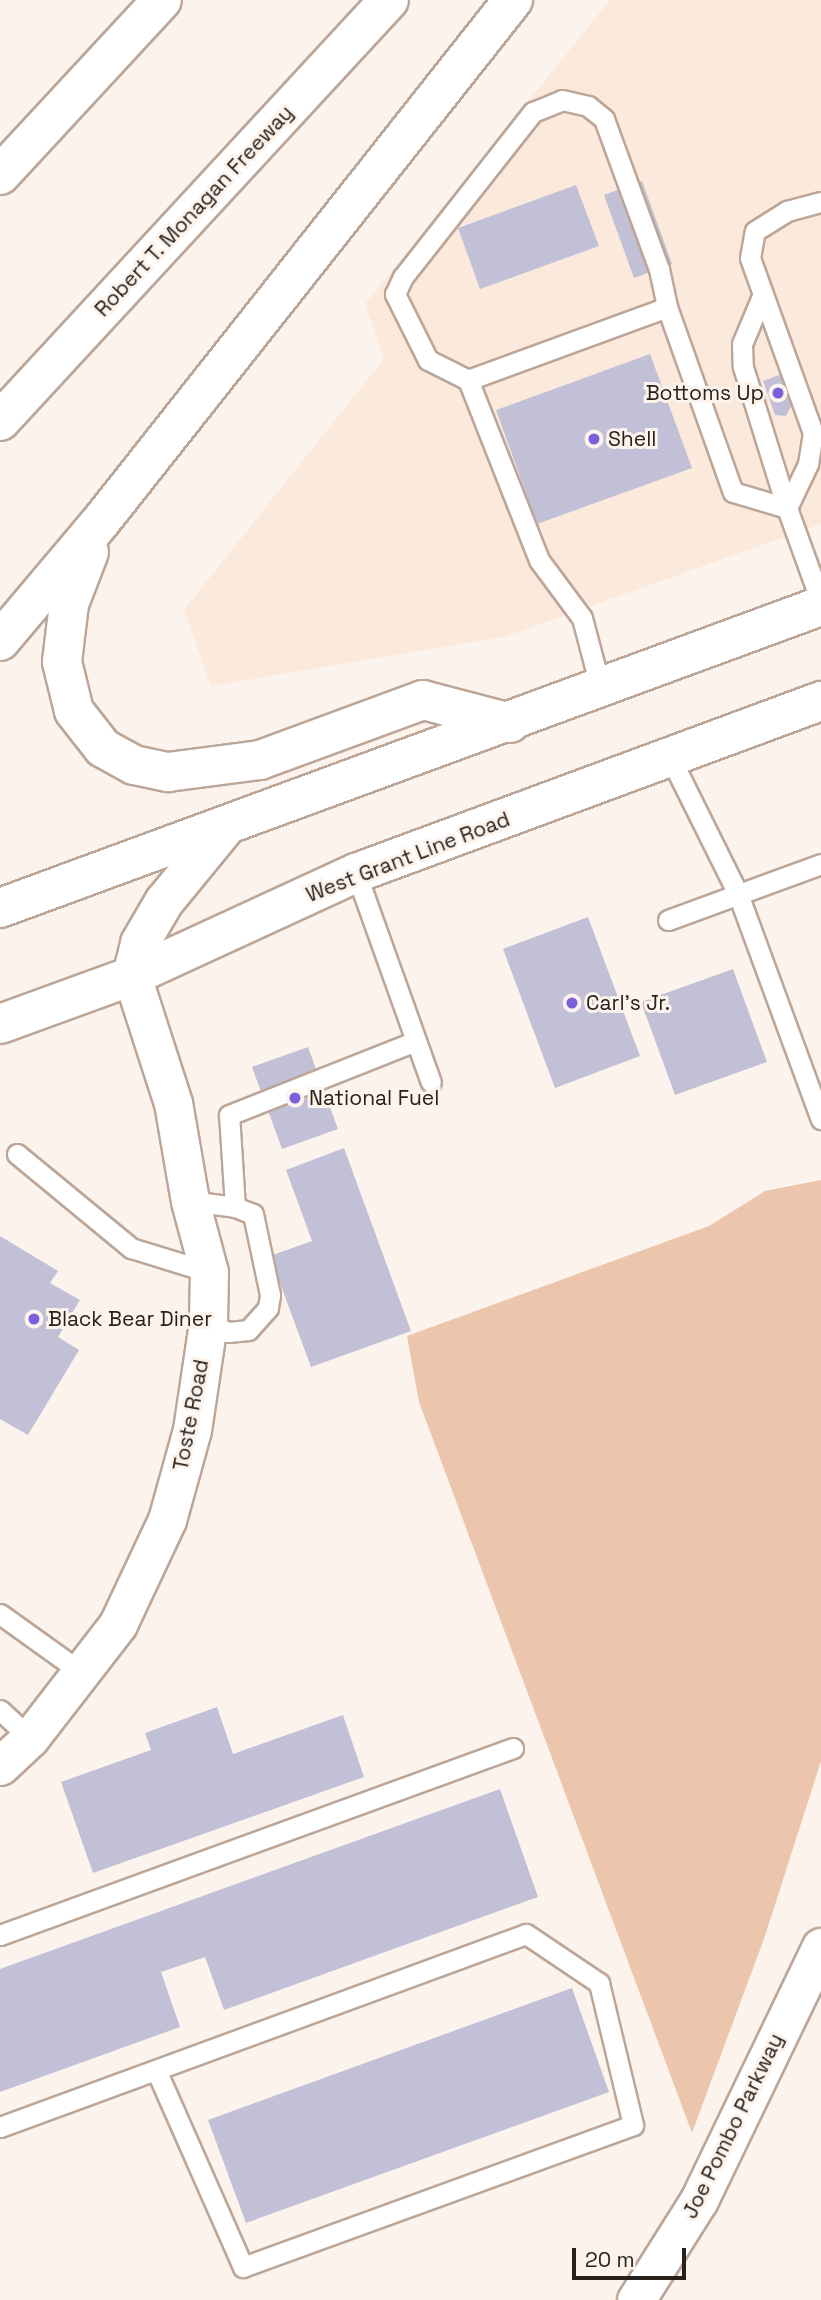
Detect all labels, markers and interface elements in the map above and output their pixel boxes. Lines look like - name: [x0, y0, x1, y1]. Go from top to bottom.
- street label: Robert T. Monagan Freeway: [89, 100, 299, 322]
- place label: Bottoms Up: [646, 380, 764, 406]
- marker: Bottoms Up: [770, 385, 786, 401]
- place label: Shell: [608, 426, 656, 452]
- marker: Shell: [586, 431, 602, 447]
- street label: West Grant Line Road: [302, 806, 514, 908]
- place label: Carl's Jr.: [586, 990, 670, 1016]
- marker: Carl's Jr.: [564, 995, 580, 1011]
- place label: National Fuel: [309, 1085, 439, 1111]
- marker: National Fuel: [287, 1090, 303, 1106]
- place label: Black Bear Diner: [48, 1306, 212, 1332]
- marker: Black Bear Diner: [26, 1311, 42, 1327]
- street label: Toste Road: [168, 1357, 214, 1473]
- street label: Joe Pombo Parkway: [677, 2029, 789, 2223]
- scale bar: [576, 2234, 690, 2278]
- text: 20 m: [585, 2246, 635, 2273]

